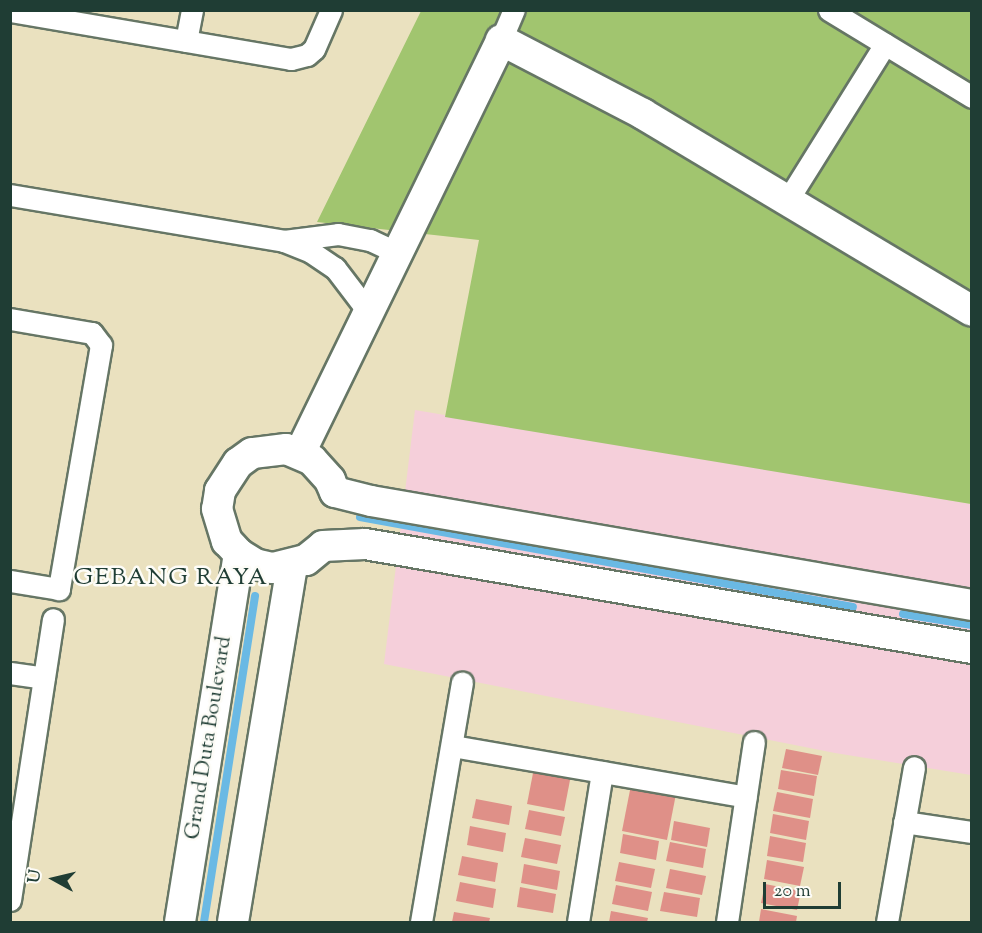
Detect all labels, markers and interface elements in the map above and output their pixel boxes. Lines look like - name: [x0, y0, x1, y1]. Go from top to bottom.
- district label: GEBANG RAYA: [74, 565, 268, 593]
- street label: Grand Duta Boulevard: [180, 635, 238, 841]
- north arrow: [24, 849, 84, 909]
- text: U: [23, 868, 48, 884]
- scale bar: [766, 870, 844, 908]
- text: 20 m: [774, 879, 811, 905]

